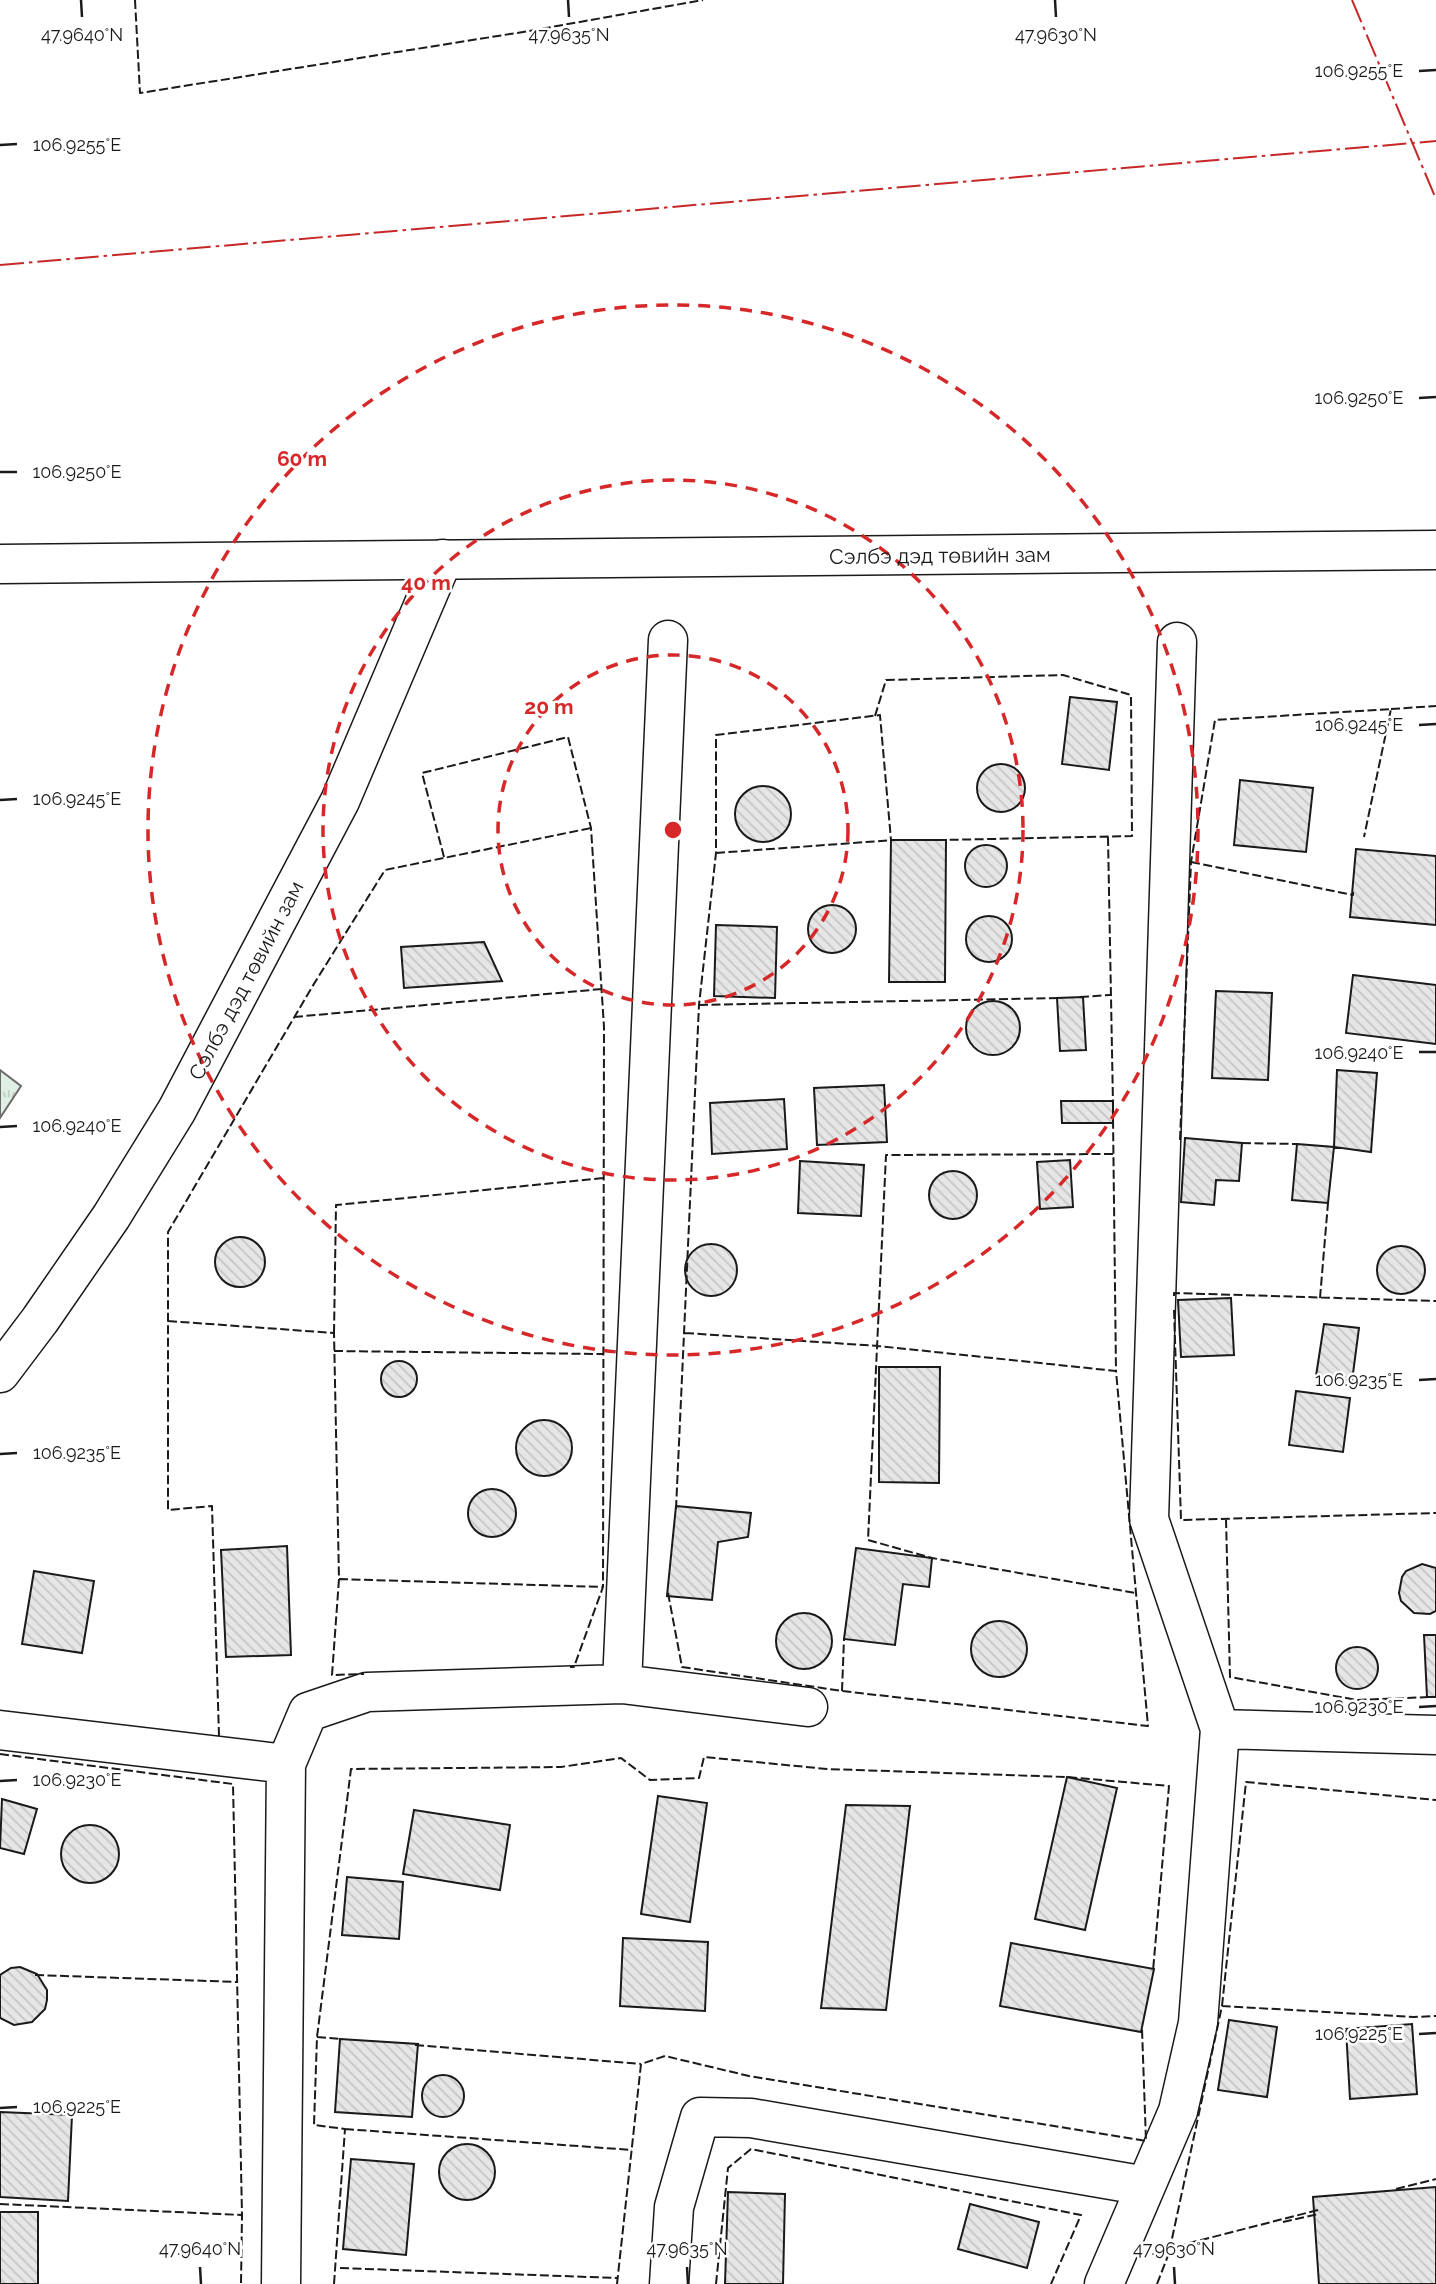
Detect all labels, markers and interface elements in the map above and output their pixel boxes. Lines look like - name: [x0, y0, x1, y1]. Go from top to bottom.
- text: 47.9640°N: [41, 24, 123, 45]
- text: 47.9635°N: [528, 24, 610, 45]
- text: 47.9630°N: [1015, 24, 1097, 45]
- text: 106.9255°E: [1315, 60, 1403, 81]
- text: 106.9255°E: [33, 134, 121, 155]
- text: 106.9250°E: [1314, 387, 1404, 408]
- text: 60 m: [277, 446, 327, 471]
- text: 106.9250°E: [32, 461, 122, 482]
- street label: Сэлбэ дэд төвийн зам: [829, 541, 1051, 568]
- text: 40 m: [401, 570, 451, 595]
- text: 20 m: [524, 694, 574, 719]
- text: 106.9245°E: [1315, 714, 1403, 735]
- text: 106.9245°E: [33, 788, 121, 809]
- centre of rings: [661, 818, 685, 842]
- street label: Сэлбэ дэд төвийн зам: [183, 876, 308, 1084]
- text: 106.9240°E: [1314, 1042, 1404, 1063]
- text: 106.9240°E: [32, 1115, 122, 1136]
- text: 106.9235°E: [1315, 1369, 1403, 1390]
- text: 106.9235°E: [33, 1442, 121, 1463]
- text: 106.9230°E: [1315, 1696, 1403, 1717]
- text: 106.9230°E: [33, 1769, 121, 1790]
- text: 106.9225°E: [1315, 2023, 1403, 2044]
- text: 106.9225°E: [33, 2096, 121, 2117]
- text: 47.9640°N: [159, 2238, 241, 2259]
- text: 47.9635°N: [646, 2238, 728, 2259]
- text: 47.9630°N: [1133, 2238, 1215, 2259]

